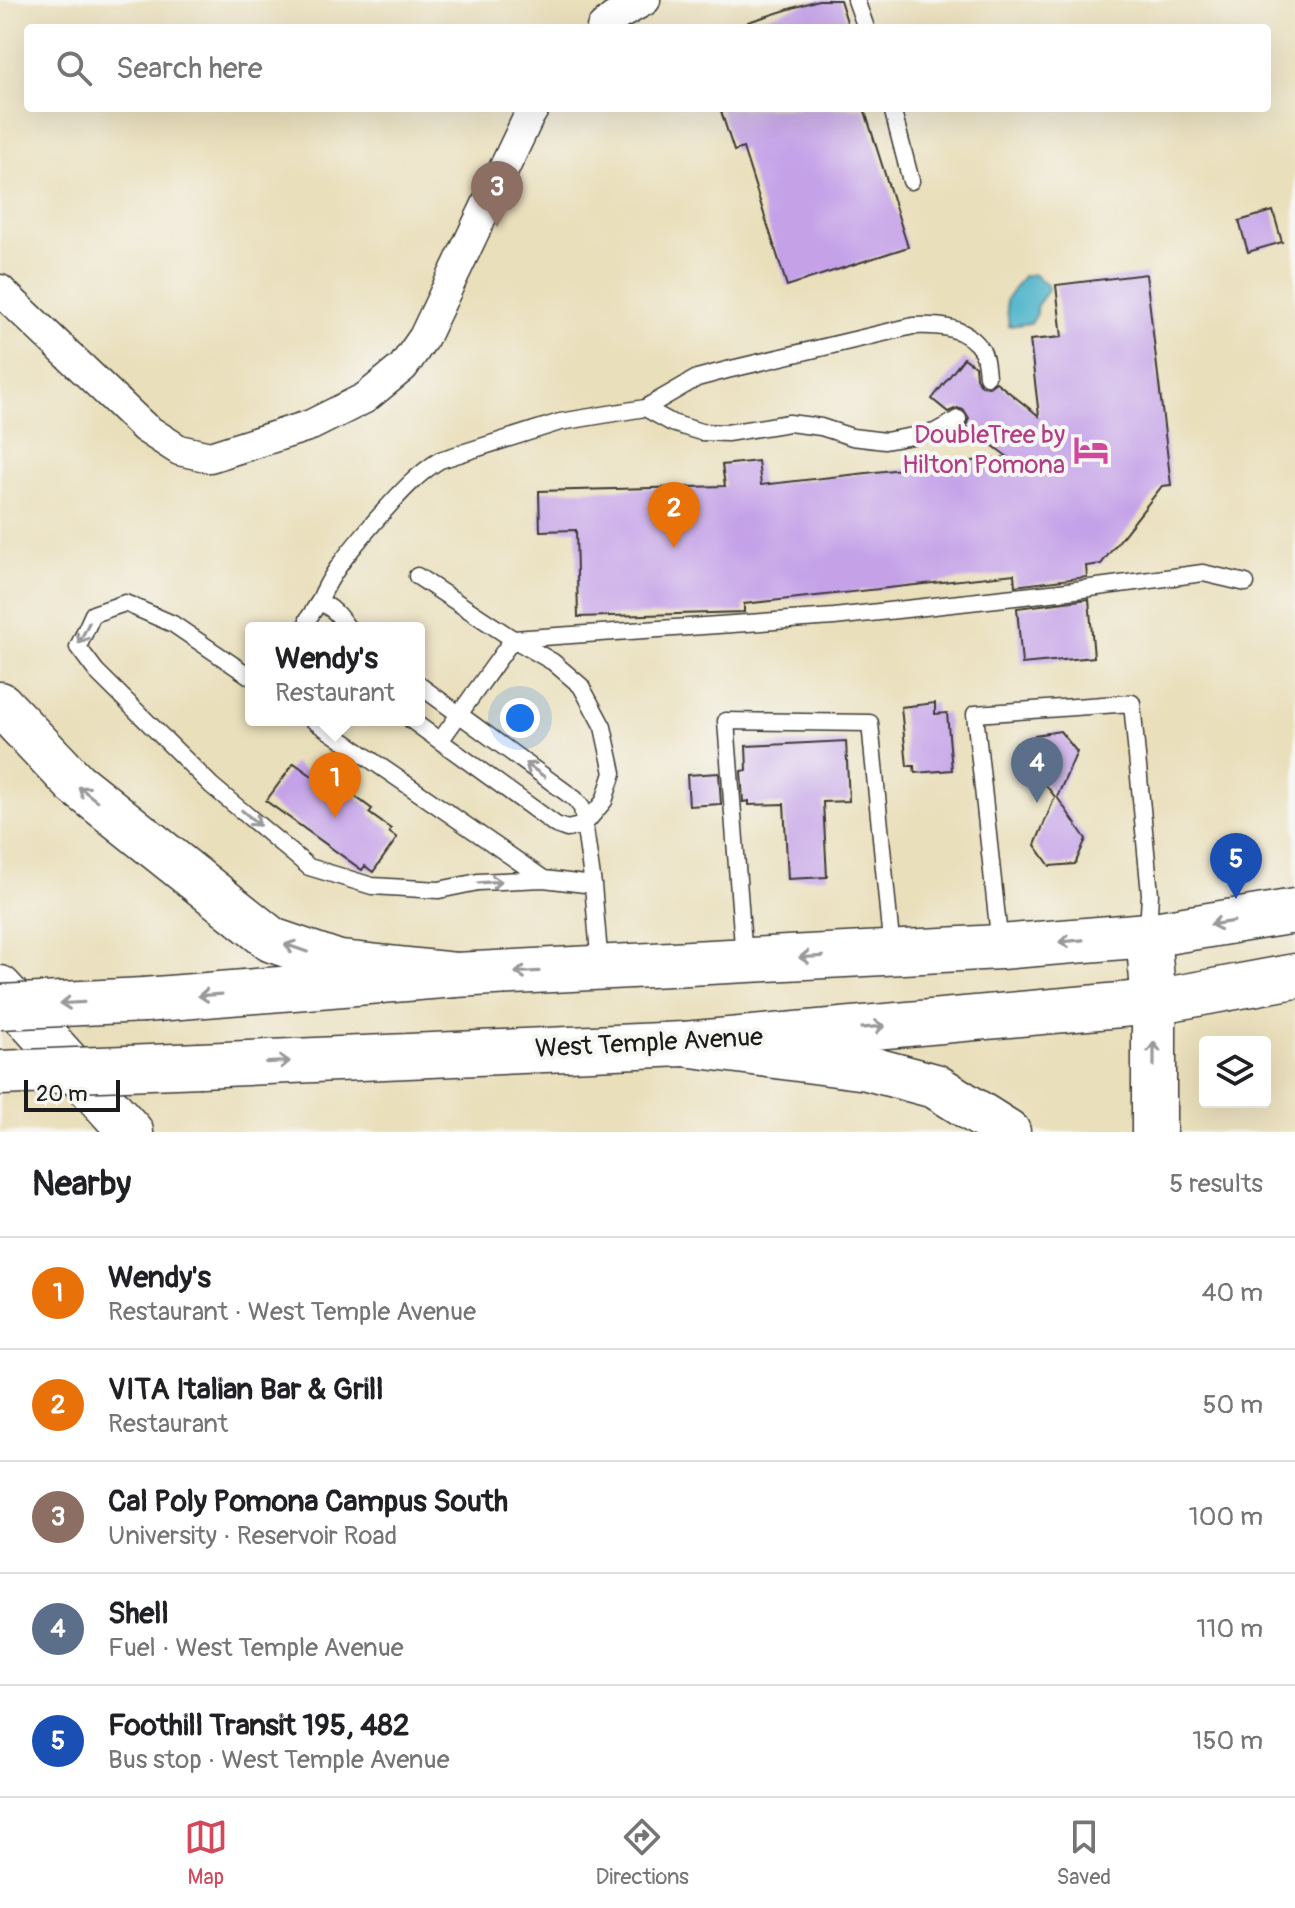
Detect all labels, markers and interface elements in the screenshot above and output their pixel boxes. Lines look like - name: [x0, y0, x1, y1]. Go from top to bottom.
- search box: [24, 24, 1271, 112]
- icon: search: [52, 46, 96, 90]
- text: Search here: [116, 50, 263, 87]
- pin: 3: [471, 161, 523, 227]
- place label: DoubleTree by Hilton Pomona: [902, 419, 1065, 481]
- hotel icon: DoubleTree by Hilton Pomona: [1072, 431, 1110, 469]
- pin: 2: [648, 482, 700, 548]
- one-way arrow: [76, 620, 91, 644]
- popup: [245, 622, 425, 726]
- text: Wendy's: [275, 640, 378, 677]
- text: Restaurant: [275, 677, 395, 709]
- your location: [500, 698, 540, 738]
- pin: 4: [1011, 737, 1063, 803]
- pin: 1: [309, 752, 361, 818]
- one-way arrow: [525, 762, 546, 779]
- one-way arrow: [78, 785, 99, 803]
- one-way arrow: [240, 809, 261, 827]
- pin: 5: [1210, 833, 1262, 899]
- one-way arrow: [476, 874, 502, 889]
- one-way arrow: [1209, 916, 1235, 931]
- one-way arrow: [1058, 934, 1084, 949]
- one-way arrow: [284, 940, 309, 955]
- one-way arrow: [798, 950, 825, 965]
- one-way arrow: [514, 964, 541, 979]
- one-way arrow: [197, 988, 224, 1003]
- one-way arrow: [59, 996, 86, 1011]
- one-way arrow: [859, 1019, 886, 1034]
- street label: West Temple Avenue: [534, 1021, 764, 1065]
- map controls: [1199, 1036, 1271, 1108]
- button: layers: [1199, 1036, 1271, 1108]
- one-way arrow: [1146, 1041, 1162, 1068]
- one-way arrow: [264, 1054, 291, 1069]
- scale bar: [24, 1076, 120, 1112]
- text: 20 m: [36, 1080, 88, 1108]
- text: Nearby: [32, 1163, 131, 1206]
- text: 5 results: [1169, 1168, 1263, 1200]
- text: Wendy's: [108, 1259, 211, 1296]
- text: 1: [53, 1277, 63, 1309]
- text: 40 m: [1201, 1277, 1263, 1309]
- text: Restaurant · West Temple Avenue: [108, 1296, 476, 1328]
- text: VITA Italian Bar & Grill: [108, 1371, 383, 1408]
- text: 2: [51, 1389, 65, 1421]
- text: 50 m: [1202, 1389, 1263, 1421]
- text: Restaurant: [108, 1408, 228, 1440]
- text: Cal Poly Pomona Campus South: [108, 1483, 508, 1520]
- text: 3: [51, 1501, 65, 1533]
- text: 100 m: [1189, 1501, 1263, 1533]
- text: University · Reservoir Road: [108, 1520, 397, 1552]
- text: Shell: [108, 1595, 169, 1632]
- text: 4: [50, 1613, 66, 1645]
- text: 110 m: [1196, 1613, 1263, 1645]
- text: Fuel · West Temple Avenue: [108, 1632, 404, 1664]
- text: Foothill Transit 195, 482: [108, 1707, 409, 1744]
- text: 5: [51, 1725, 65, 1757]
- text: 150 m: [1192, 1725, 1263, 1757]
- text: Bus stop · West Temple Avenue: [108, 1744, 449, 1776]
- tab: Map: [184, 1815, 228, 1891]
- tab: Directions: [596, 1815, 689, 1891]
- tab: Saved: [1057, 1815, 1111, 1891]

